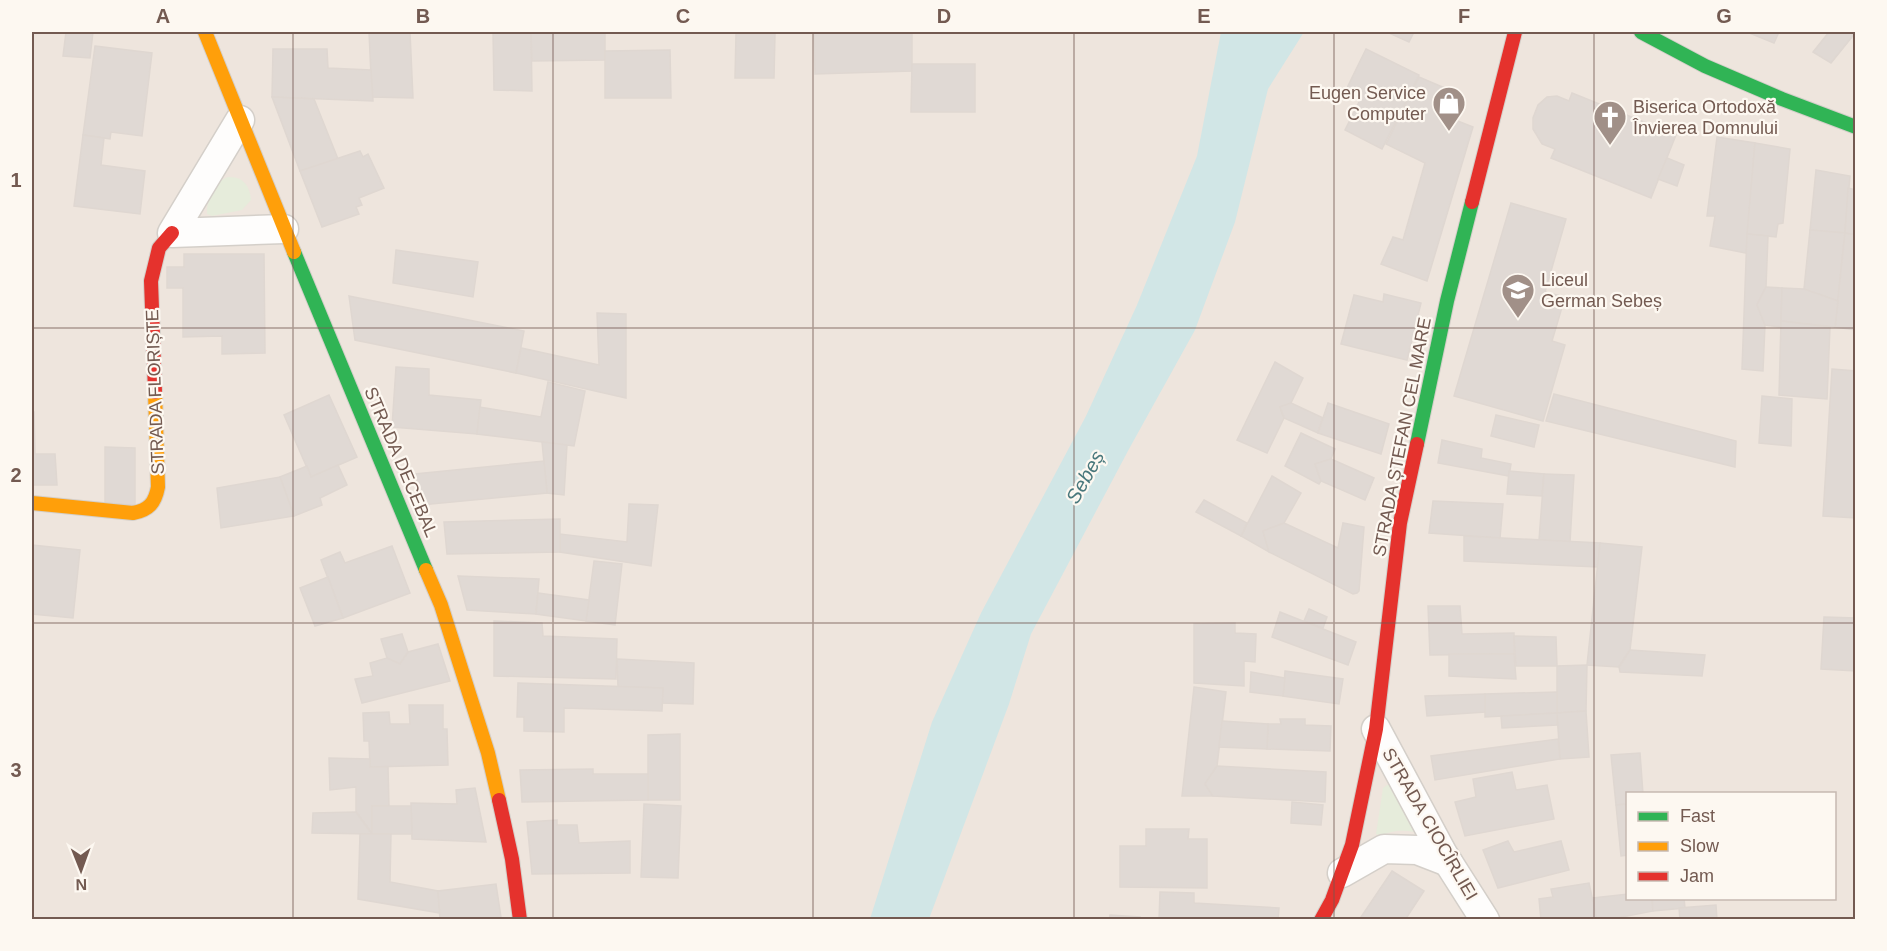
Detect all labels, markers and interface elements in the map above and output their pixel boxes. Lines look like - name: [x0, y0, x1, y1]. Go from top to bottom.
- text: A: [156, 5, 170, 27]
- text: B: [416, 5, 430, 27]
- text: C: [676, 5, 690, 27]
- text: D: [937, 5, 951, 27]
- text: E: [1197, 5, 1211, 27]
- text: F: [1458, 5, 1470, 27]
- text: G: [1716, 5, 1732, 27]
- place label: Eugen Service Computer: [1309, 83, 1426, 124]
- shop icon: Eugen Service Computer: [1431, 85, 1467, 132]
- place label: Biserica Ortodoxă Învierea Domnului: [1632, 97, 1778, 138]
- church icon: Biserica Ortodoxă Învierea Domnului: [1592, 99, 1628, 146]
- text: 1: [10, 169, 22, 191]
- place label: Liceul German Sebeș: [1541, 270, 1662, 311]
- school or university icon: Liceul German Sebeș: [1500, 272, 1536, 319]
- street label: STRADA FLORIȘTE: [142, 309, 168, 475]
- street label: STRADA ȘTEFAN CEL MARE: [1369, 316, 1435, 558]
- street label: STRADA DECEBAL: [360, 384, 442, 540]
- water label: Sebeș: [1062, 447, 1108, 507]
- text: 2: [10, 464, 22, 486]
- street label: STRADA CIOCÎRLIEI: [1378, 745, 1482, 903]
- text: 3: [10, 759, 22, 781]
- legend: [1626, 792, 1836, 900]
- text: Fast: [1680, 806, 1715, 826]
- text: Slow: [1680, 836, 1720, 856]
- north arrow: [51, 840, 111, 900]
- text: Jam: [1680, 866, 1714, 886]
- text: N: [75, 876, 87, 893]

